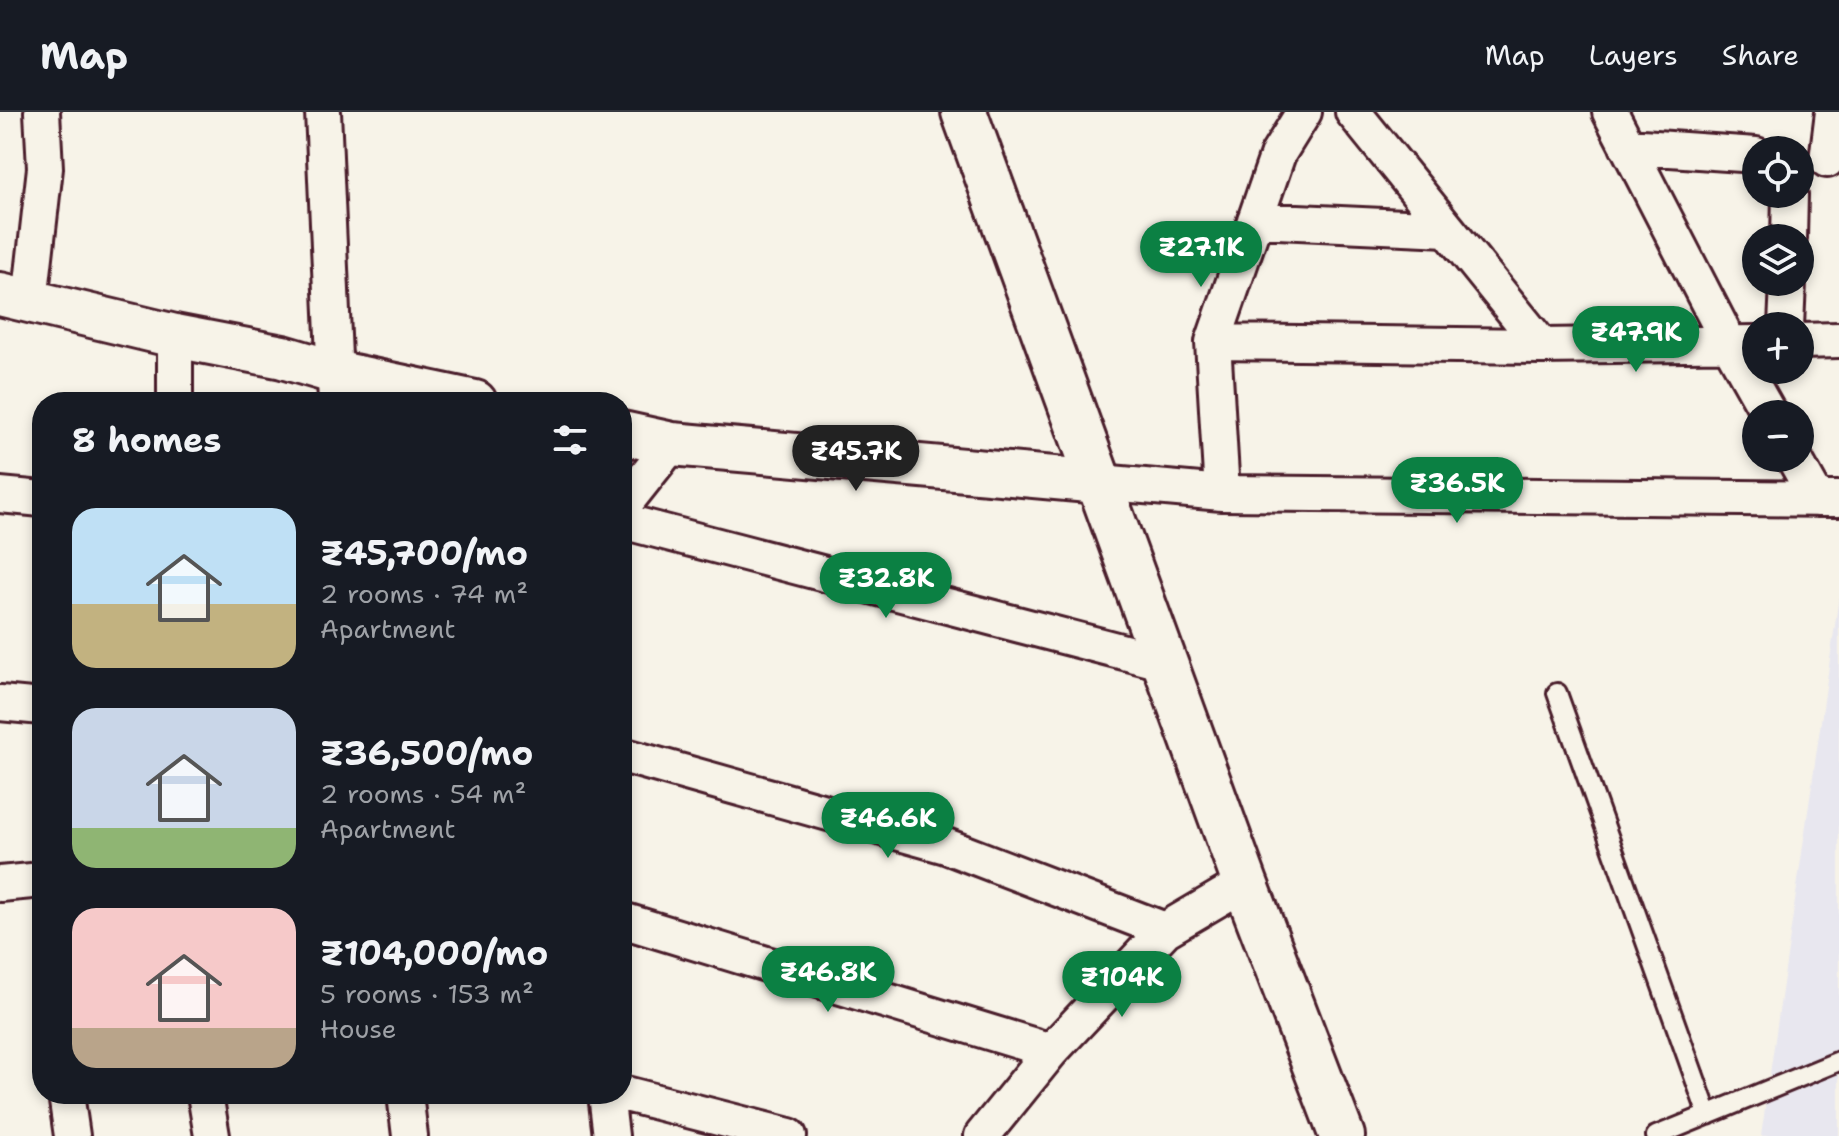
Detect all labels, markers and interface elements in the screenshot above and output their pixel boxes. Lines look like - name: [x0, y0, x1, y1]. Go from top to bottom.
- text: Map: [40, 30, 128, 81]
- text: Map: [1485, 36, 1545, 74]
- text: Layers: [1589, 36, 1678, 74]
- text: Share: [1722, 36, 1799, 74]
- map controls: [1742, 136, 1814, 472]
- button: locate: [1742, 136, 1814, 208]
- pin: ₹27.1K: [1136, 221, 1266, 289]
- button: layers: [1742, 224, 1814, 296]
- text: ₹27.1K: [1158, 229, 1244, 264]
- pin: ₹47.9K: [1571, 306, 1701, 374]
- button: +: [1742, 312, 1814, 384]
- text: ₹47.9K: [1590, 314, 1682, 349]
- button: −: [1742, 400, 1814, 472]
- text: 8 homes: [72, 417, 221, 463]
- icon: filters: [548, 418, 592, 462]
- pin: ₹45.7K: [791, 425, 921, 493]
- text: ₹45.7K: [810, 433, 902, 468]
- pin: ₹36.5K: [1392, 457, 1522, 525]
- text: ₹36.5K: [1409, 465, 1505, 500]
- text: ₹45,700/mo: [320, 530, 528, 576]
- icon: home: [136, 540, 232, 636]
- pin: ₹32.8K: [821, 552, 951, 620]
- text: ₹32.8K: [838, 560, 934, 595]
- text: 2 rooms · 74 m²: [320, 576, 528, 611]
- text: Apartment: [320, 611, 456, 646]
- text: ₹36,500/mo: [320, 730, 533, 776]
- icon: home: [136, 740, 232, 836]
- text: 2 rooms · 54 m²: [320, 776, 526, 811]
- pin: ₹46.6K: [823, 792, 953, 860]
- text: ₹46.6K: [840, 800, 936, 835]
- text: Apartment: [320, 811, 456, 846]
- text: ₹104,000/mo: [320, 930, 548, 976]
- icon: home: [136, 940, 232, 1036]
- pin: ₹46.8K: [763, 946, 893, 1014]
- pin: ₹104K: [1066, 951, 1178, 1019]
- text: ₹46.8K: [780, 954, 876, 989]
- text: ₹104K: [1080, 959, 1164, 994]
- text: 5 rooms · 153 m²: [320, 976, 534, 1011]
- text: House: [320, 1011, 396, 1046]

